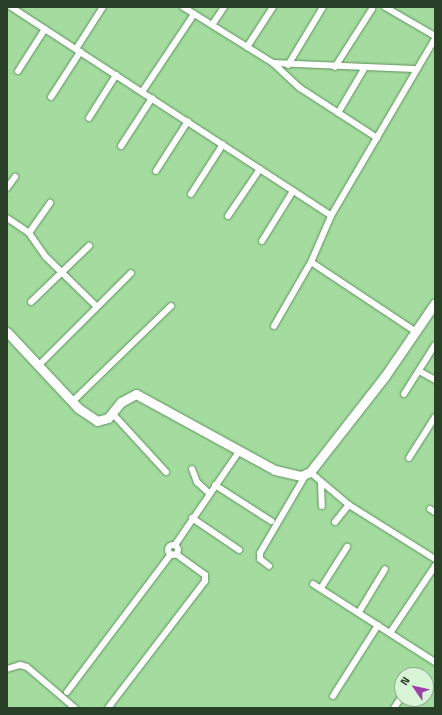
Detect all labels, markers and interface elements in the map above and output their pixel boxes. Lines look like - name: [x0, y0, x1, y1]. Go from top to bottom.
- north arrow: [394, 667, 434, 707]
- text: N: [396, 673, 414, 688]

